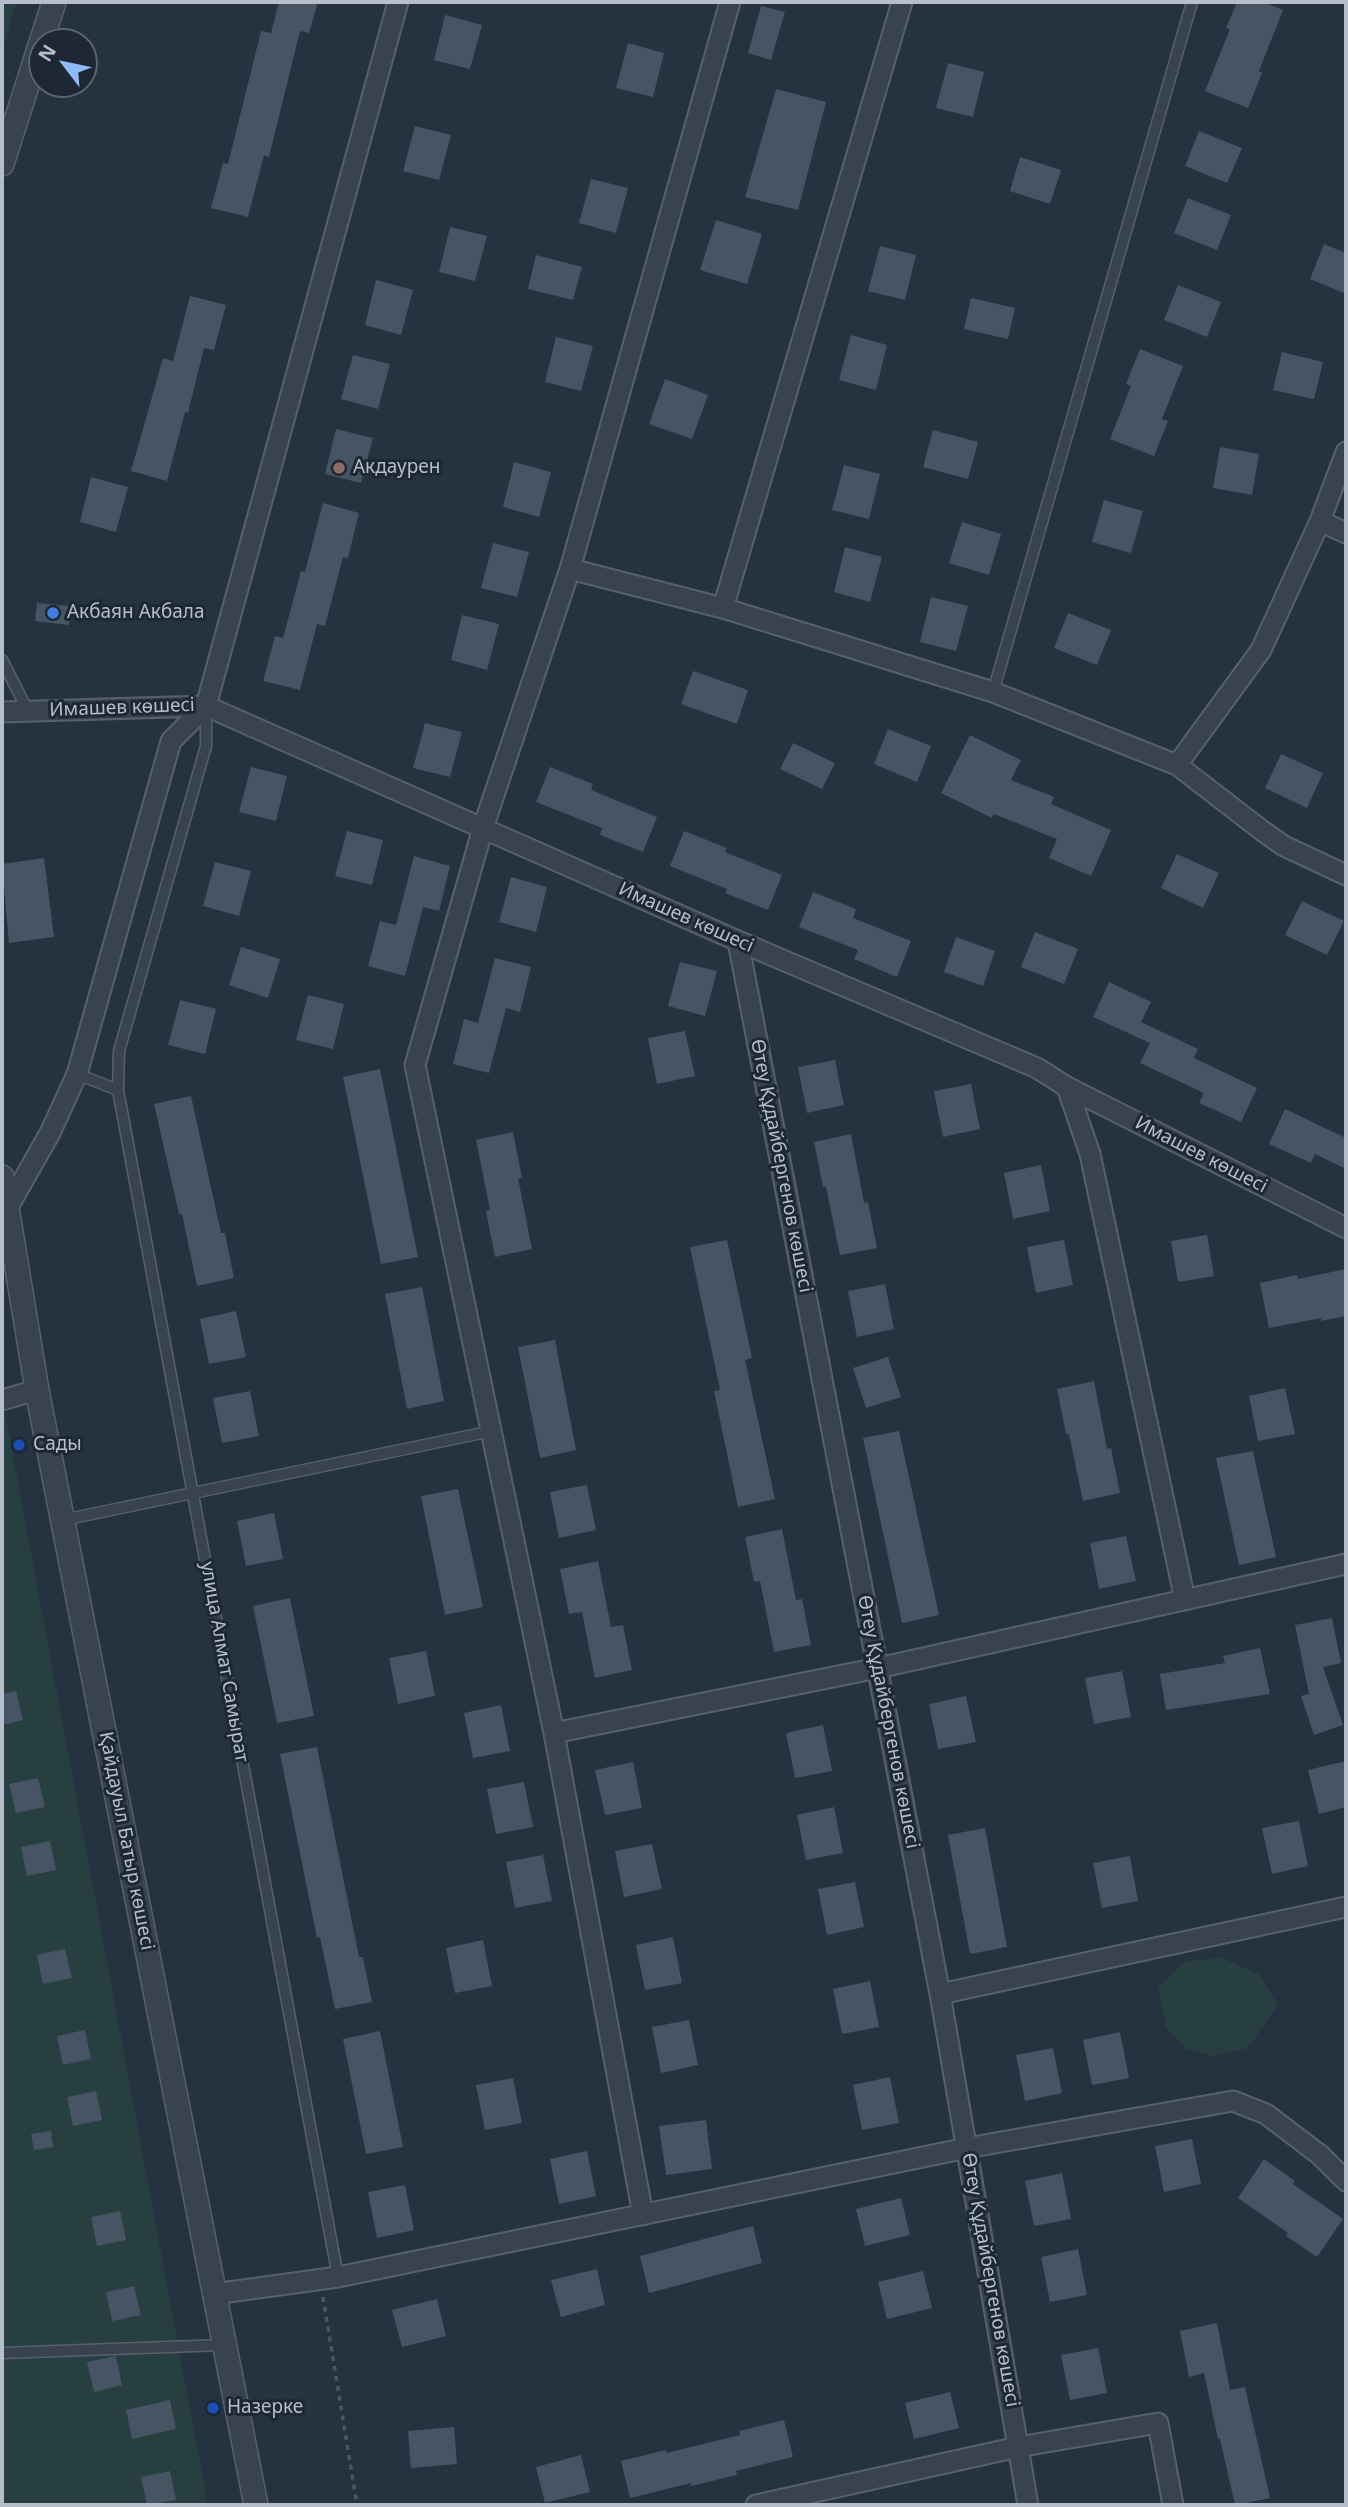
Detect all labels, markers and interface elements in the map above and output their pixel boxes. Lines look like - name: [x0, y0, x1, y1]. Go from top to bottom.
- north arrow: [28, 28, 98, 98]
- text: N: [32, 39, 62, 66]
- place label: Акдаурен: [353, 457, 440, 479]
- marker: Акдаурен: [331, 460, 347, 476]
- place label: Акбаян Акбала: [67, 602, 205, 624]
- marker: Акбаян Акбала: [45, 605, 61, 621]
- street label: Имашев көшесі: [49, 694, 195, 722]
- street label: Имашев көшесі: [615, 878, 757, 958]
- street label: Өтеу Құдайбергенов көшесі: [745, 1037, 817, 1295]
- street label: Имашев көшесі: [1131, 1112, 1271, 1198]
- place label: Сады: [33, 1434, 82, 1456]
- marker: Сады: [11, 1437, 27, 1453]
- street label: улица Алмат Самырат: [195, 1560, 253, 1764]
- street label: Өтеу Құдайбергенов көшесі: [852, 1593, 924, 1851]
- street label: Қайдауыл Батыр көшесі: [94, 1730, 158, 1952]
- street label: Өтеу Құдайбергенов көшесі: [956, 2151, 1024, 2409]
- place label: Назерке: [227, 2397, 303, 2419]
- marker: Назерке: [205, 2400, 221, 2416]

